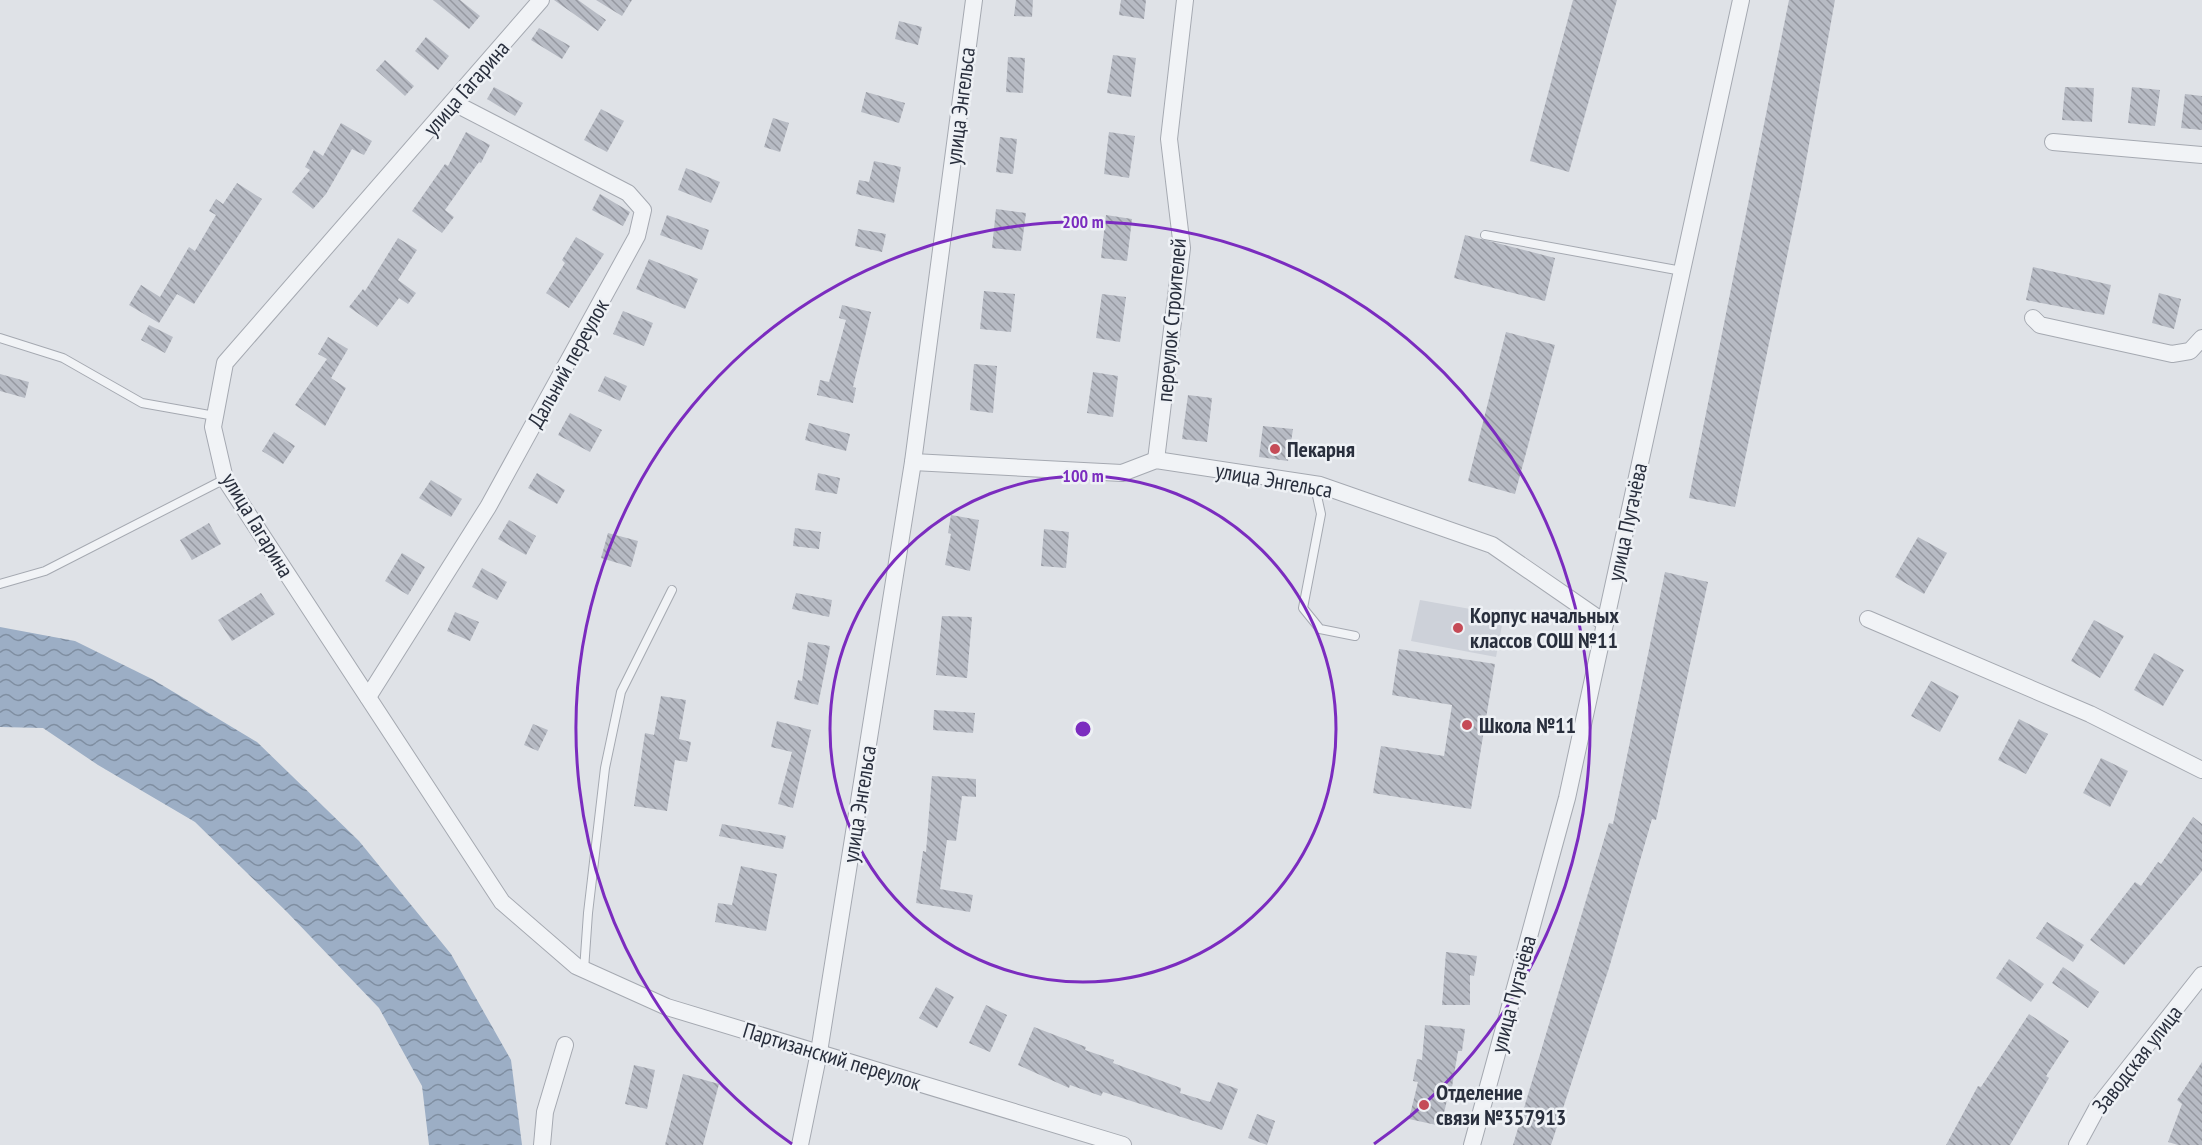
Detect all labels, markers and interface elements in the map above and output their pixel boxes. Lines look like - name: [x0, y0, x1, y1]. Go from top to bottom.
- street label: улица Гагарина: [417, 35, 515, 141]
- street label: улица Энгельса: [939, 46, 981, 166]
- text: 200 m: [1062, 210, 1104, 233]
- street label: переулок Строителей: [1150, 237, 1192, 403]
- street label: Дальний переулок: [521, 293, 615, 432]
- place label: Пекарня: [1287, 435, 1355, 463]
- marker: Пекарня: [1268, 442, 1282, 456]
- street label: улица Энгельса: [1213, 456, 1335, 504]
- street label: улица Пугачёва: [1601, 460, 1653, 584]
- text: 100 m: [1062, 464, 1104, 487]
- street label: улица Гагарина: [216, 467, 300, 583]
- place label: Корпус начальных классов СОШ №11: [1470, 601, 1619, 654]
- marker: Корпус начальных классов СОШ №11: [1451, 621, 1465, 635]
- place label: Школа №11: [1479, 711, 1576, 739]
- marker: Школа №11: [1460, 718, 1474, 732]
- centre of rings: [1073, 719, 1093, 739]
- street label: улица Энгельса: [836, 743, 882, 865]
- street label: улица Пугачёва: [1484, 932, 1542, 1056]
- street label: Заводская улица: [2086, 999, 2188, 1119]
- street label: Партизанский переулок: [740, 1016, 925, 1097]
- place label: Отделение связи №357913: [1436, 1078, 1566, 1131]
- marker: Отделение связи №357913: [1417, 1098, 1431, 1112]

